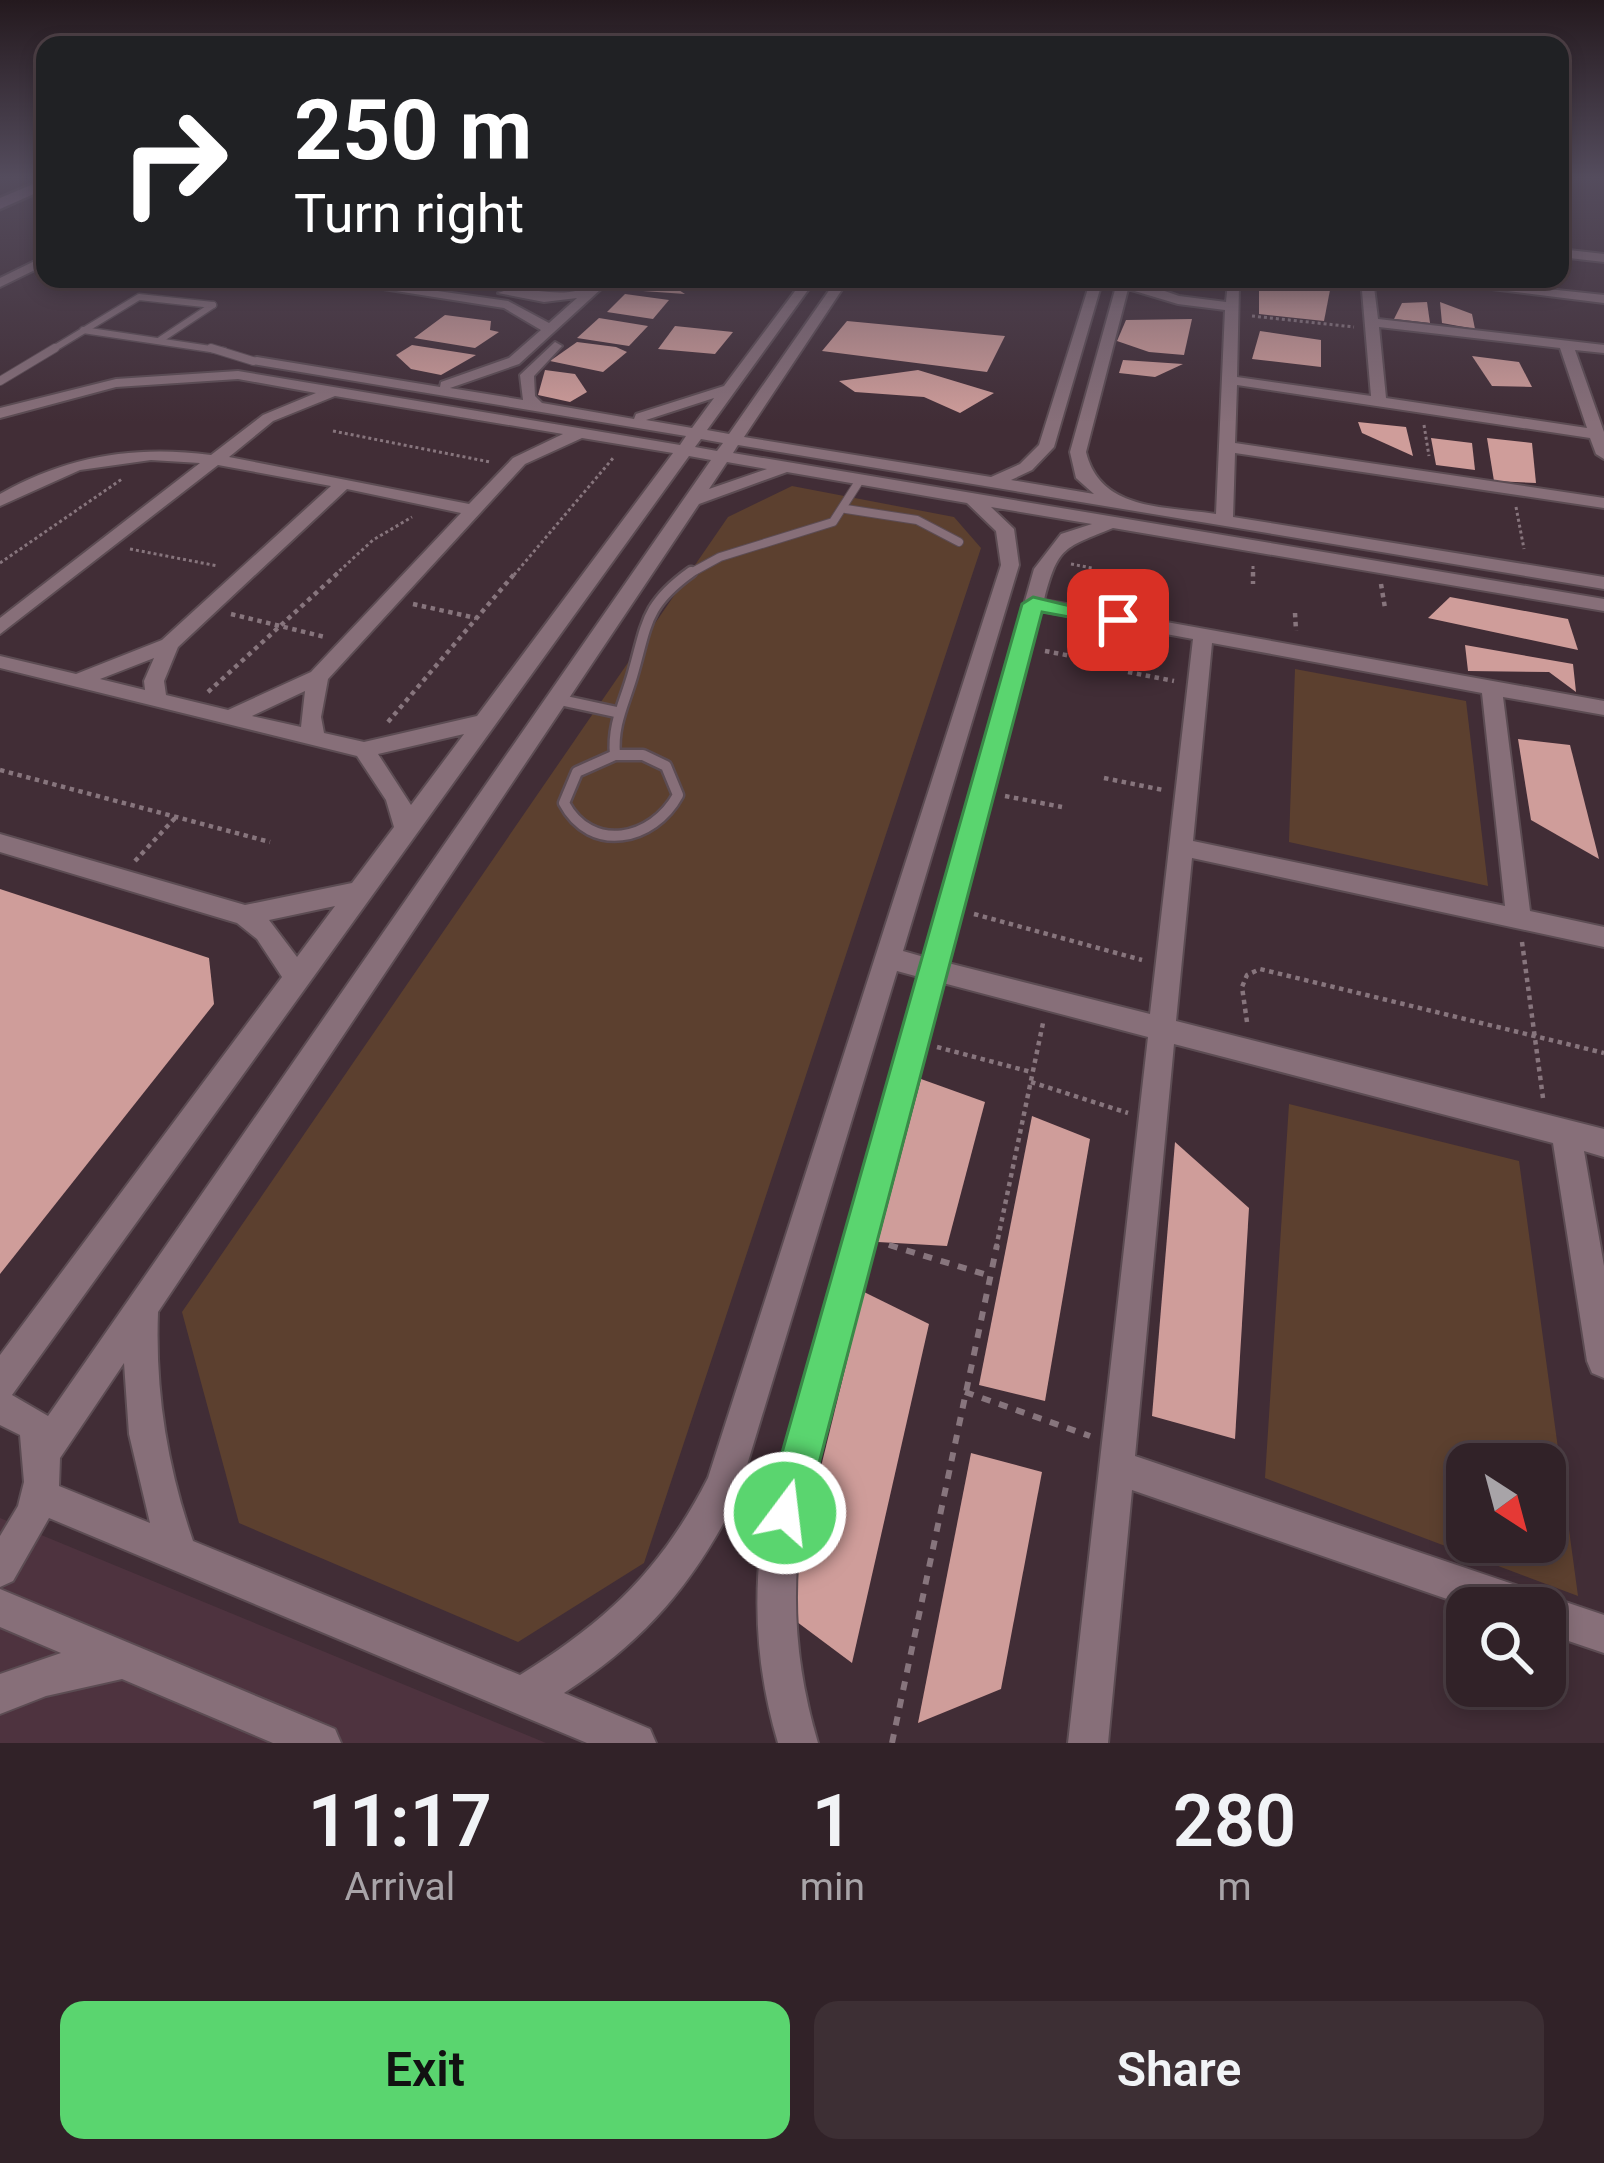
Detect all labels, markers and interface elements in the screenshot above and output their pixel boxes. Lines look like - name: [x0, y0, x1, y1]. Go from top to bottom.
- text: 250 m: [294, 81, 532, 180]
- icon: right: [96, 84, 252, 240]
- text: Turn right: [294, 182, 524, 245]
- pin: [1067, 569, 1169, 671]
- icon: arrive: [1085, 587, 1151, 653]
- north arrow: [1446, 1443, 1566, 1563]
- map controls: [1446, 1443, 1566, 1707]
- position arrow: [722, 1450, 848, 1576]
- button: search: [1446, 1587, 1566, 1707]
- text: 11:17: [308, 1779, 492, 1864]
- text: 1: [812, 1779, 853, 1864]
- text: 280: [1173, 1779, 1296, 1864]
- text: Arrival: [345, 1864, 455, 1910]
- text: min: [800, 1864, 865, 1910]
- text: m: [1217, 1864, 1252, 1910]
- button: Exit: [60, 2001, 790, 2139]
- button: Share: [814, 2001, 1544, 2139]

